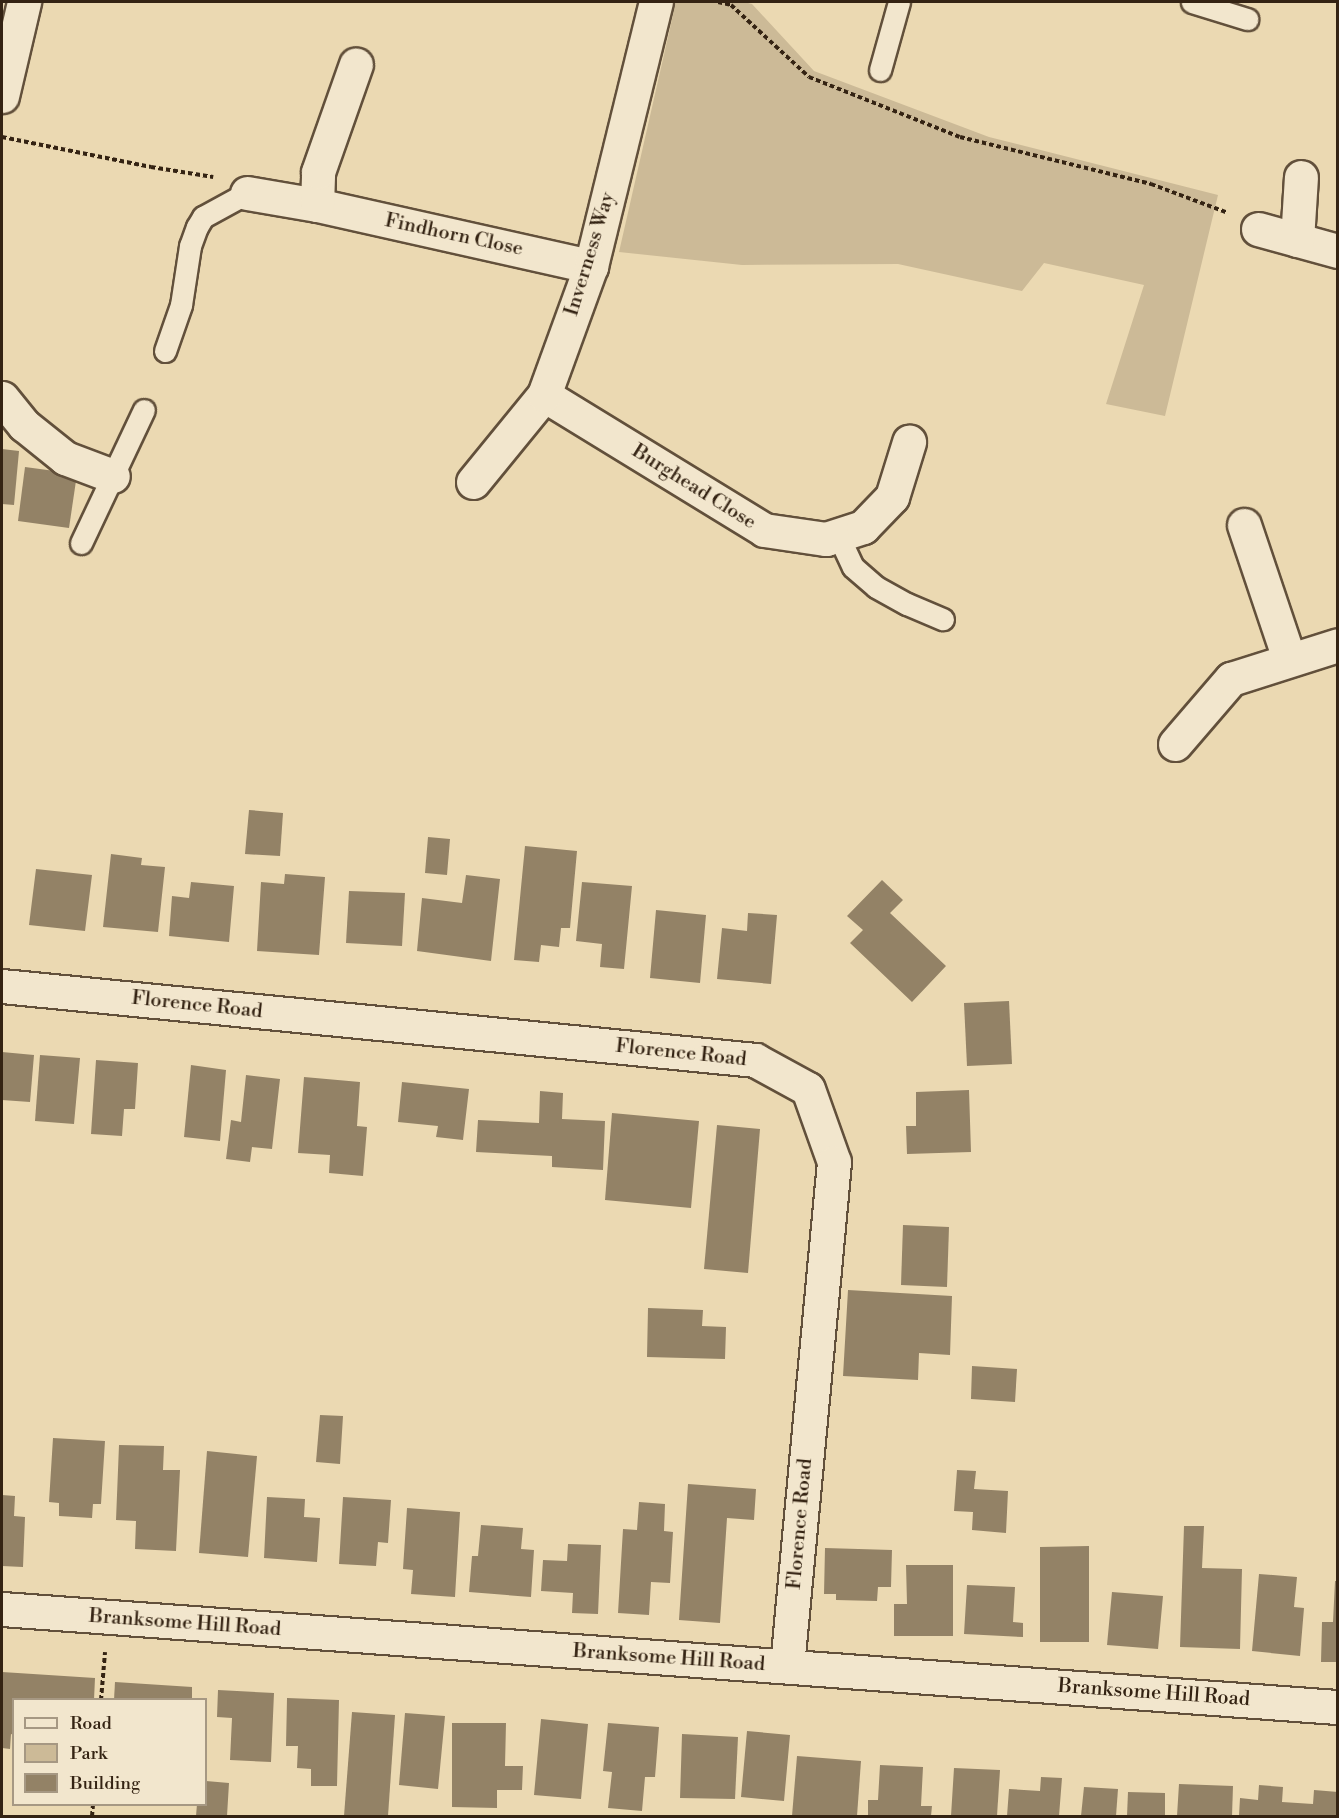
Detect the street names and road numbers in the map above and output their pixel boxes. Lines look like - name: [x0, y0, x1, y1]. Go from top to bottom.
- street label: Inverness Way: [560, 189, 620, 319]
- street label: Findhorn Close: [383, 209, 525, 261]
- street label: Burghead Close: [628, 439, 760, 535]
- street label: Florence Road: [130, 986, 264, 1024]
- street label: Florence Road: [614, 1034, 748, 1072]
- street label: Florence Road: [782, 1457, 818, 1591]
- street label: Branksome Hill Road: [88, 1604, 282, 1642]
- street label: Branksome Hill Road: [572, 1639, 766, 1677]
- street label: Branksome Hill Road: [1057, 1674, 1251, 1712]

